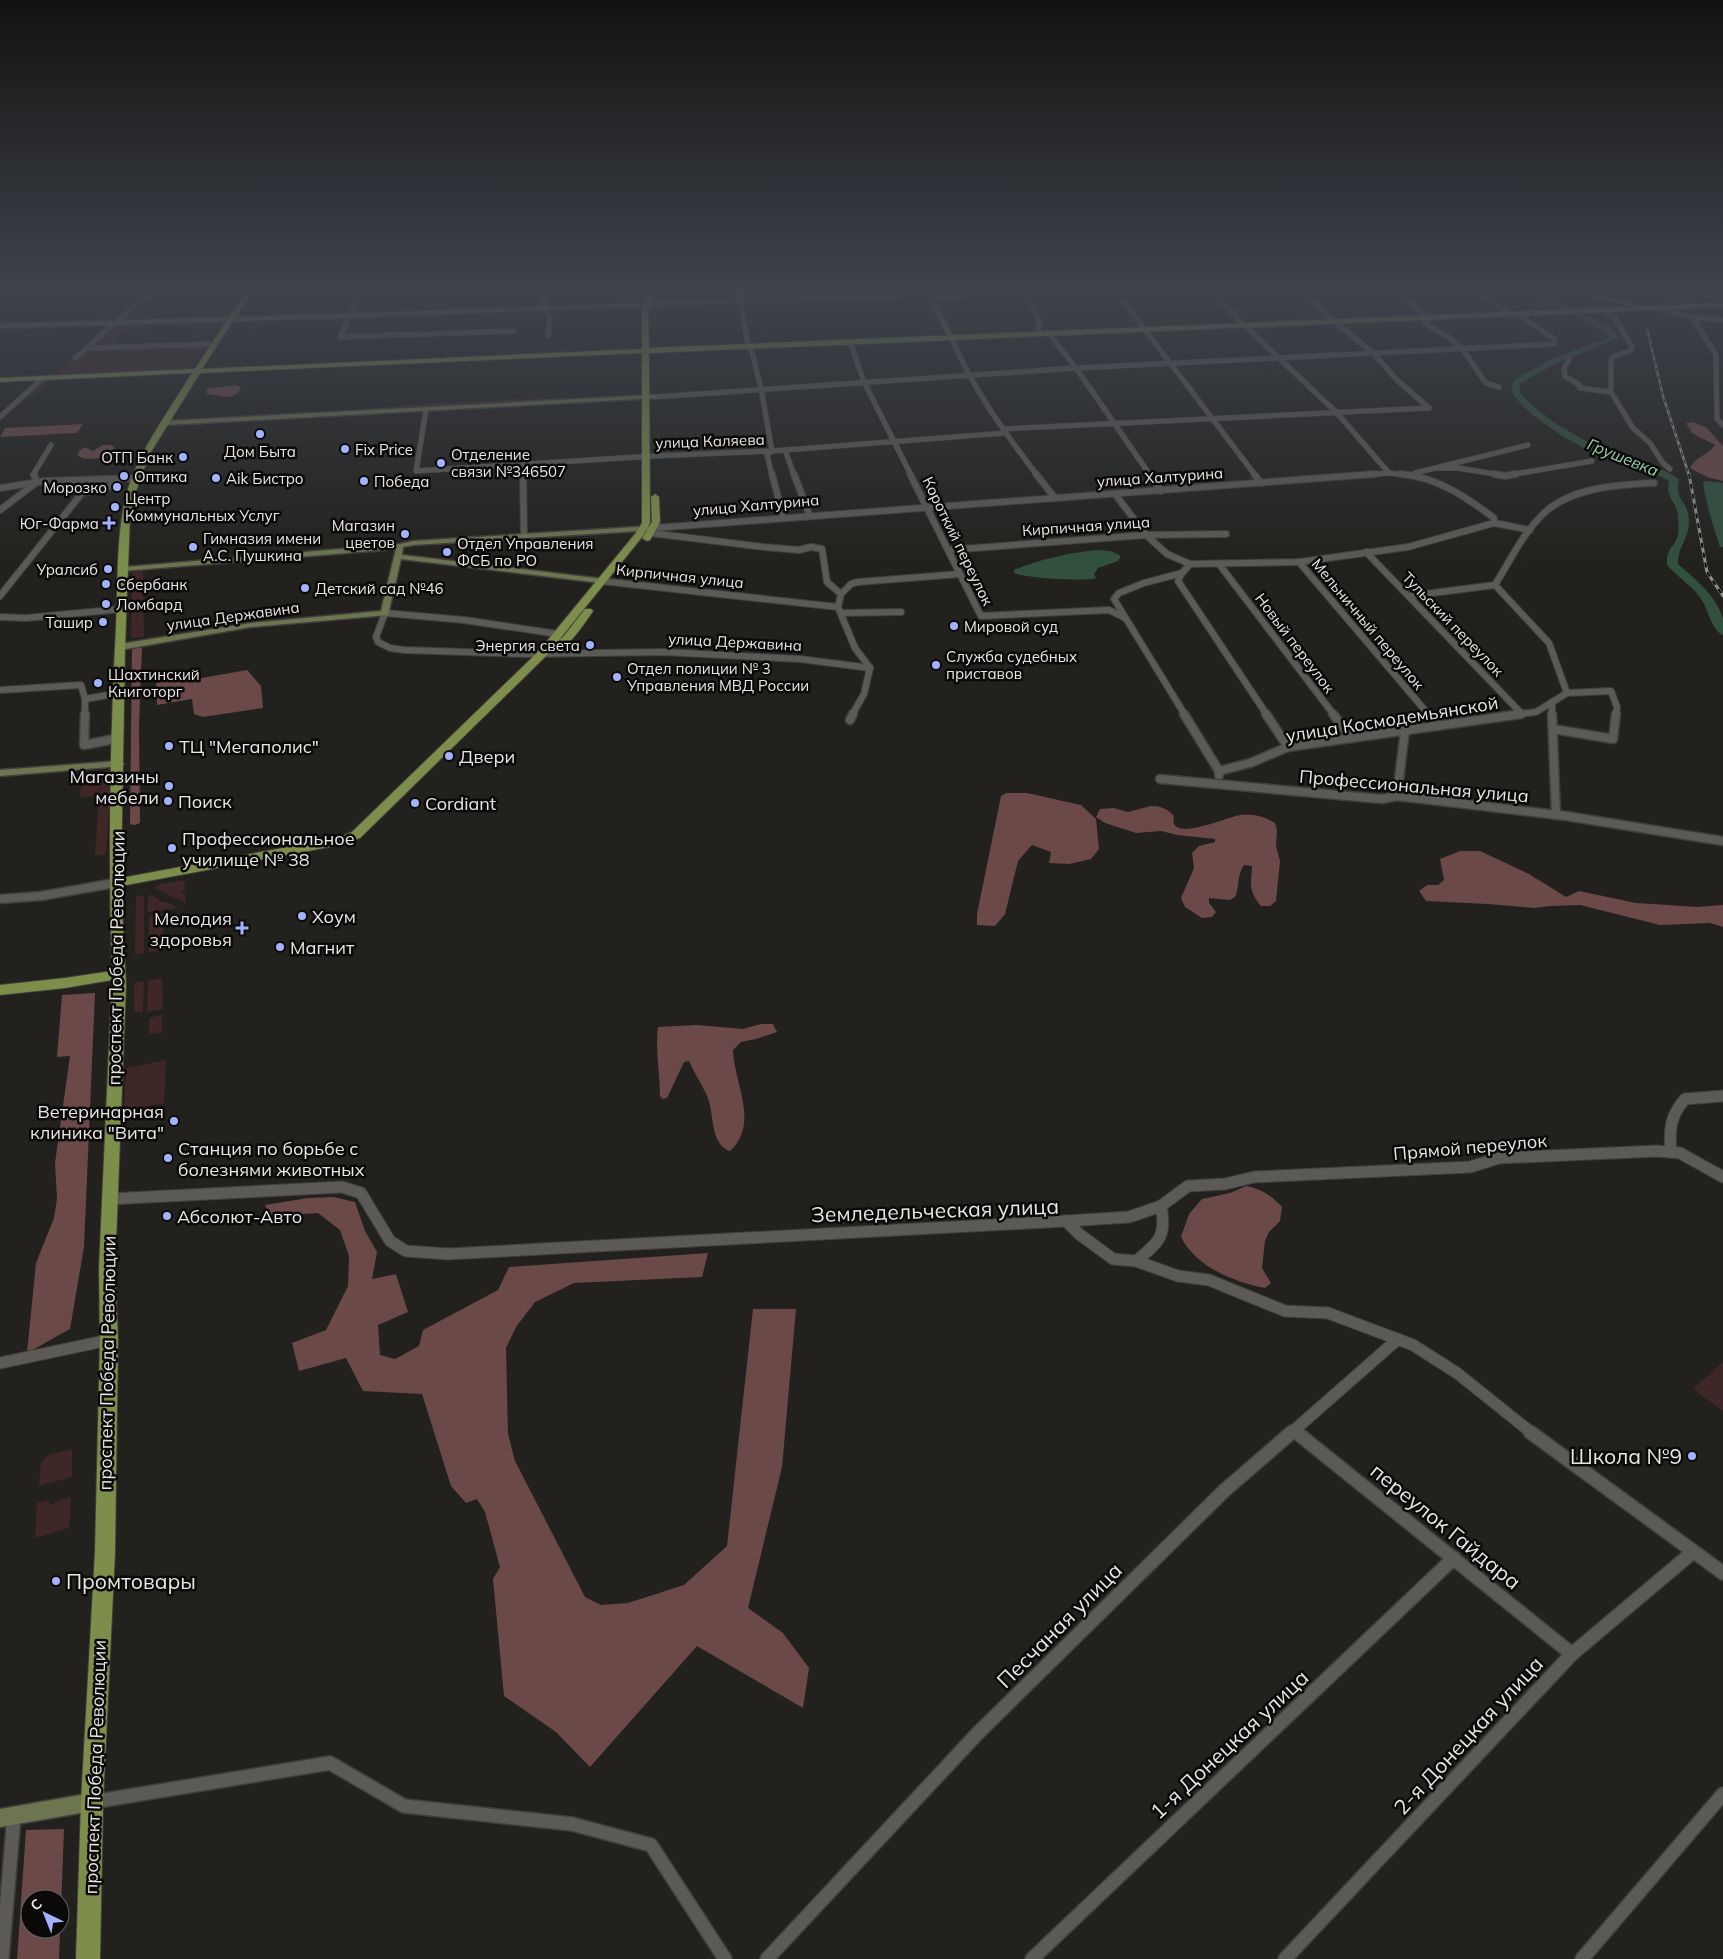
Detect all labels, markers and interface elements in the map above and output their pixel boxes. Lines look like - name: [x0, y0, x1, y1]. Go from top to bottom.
- marker: Дом Быта: [254, 428, 266, 440]
- street label: улица Каляева: [655, 430, 765, 452]
- water label: Грушевка: [1584, 434, 1662, 480]
- place label: Fix Price: [355, 440, 413, 459]
- place label: Дом Быта: [224, 442, 296, 461]
- marker: Fix Price: [339, 443, 351, 455]
- place label: Отделение связи №346507: [451, 445, 566, 481]
- place label: ОТП Банк: [101, 448, 174, 467]
- marker: ОТП Банк: [177, 451, 189, 463]
- marker: Отделение связи №346507: [435, 457, 447, 469]
- street label: улица Халтурина: [1096, 463, 1224, 491]
- place label: Оптика: [134, 467, 187, 486]
- place label: Aik Бистро: [226, 469, 304, 488]
- marker: Оптика: [118, 470, 130, 482]
- marker: Aik Бистро: [210, 472, 222, 484]
- place label: Победа: [374, 472, 430, 491]
- street label: Короткий переулок: [919, 474, 998, 609]
- marker: Победа: [358, 475, 370, 487]
- place label: Морозко: [43, 478, 107, 497]
- marker: Морозко: [111, 481, 123, 493]
- place label: Центр Коммунальных Услуг: [125, 489, 280, 525]
- street label: улица Халтурина: [692, 490, 820, 520]
- marker: Центр Коммунальных Услуг: [109, 501, 121, 513]
- street label: Кирпичная улица: [1021, 512, 1151, 540]
- place label: Юг-Фарма: [20, 514, 99, 533]
- place label: Магазин цветов: [332, 516, 395, 552]
- marker: Юг-Фарма: [103, 517, 115, 529]
- marker: Магазин цветов: [399, 528, 411, 540]
- place label: Гимназия имени А.С. Пушкина: [203, 529, 321, 565]
- place label: Отдел Управления ФСБ по РО: [457, 534, 594, 570]
- marker: Гимназия имени А.С. Пушкина: [187, 541, 199, 553]
- marker: Отдел Управления ФСБ по РО: [441, 546, 453, 558]
- street label: Мельничный переулок: [1308, 555, 1429, 694]
- place label: Уралсиб: [35, 560, 98, 579]
- street label: Кирпичная улица: [615, 560, 745, 592]
- marker: Уралсиб: [102, 563, 114, 575]
- street label: Тульский переулок: [1398, 568, 1508, 681]
- place label: Сбербанк: [116, 575, 188, 594]
- marker: Сбербанк: [100, 578, 112, 590]
- place label: Детский сад №46: [315, 579, 444, 598]
- marker: Детский сад №46: [299, 582, 311, 594]
- street label: Новый переулок: [1251, 589, 1339, 698]
- place label: Ломбард: [116, 595, 182, 614]
- street label: улица Державина: [165, 597, 301, 635]
- marker: Ломбард: [100, 598, 112, 610]
- place label: Ташир: [46, 613, 93, 632]
- marker: Ташир: [97, 616, 109, 628]
- place label: Мировой суд: [964, 617, 1058, 636]
- marker: Мировой суд: [948, 620, 960, 632]
- street label: улица Державина: [668, 629, 802, 655]
- place label: Энергия света: [475, 636, 580, 655]
- marker: Энергия света: [584, 639, 596, 651]
- place label: Служба судебных приставов: [946, 647, 1077, 683]
- place label: Отдел полиции № 3 Управления МВД России: [626, 659, 809, 695]
- marker: Служба судебных приставов: [930, 659, 942, 671]
- place label: Шахтинский Книготорг: [108, 665, 200, 701]
- marker: Отдел полиции № 3 Управления МВД России: [611, 671, 623, 683]
- marker: Шахтинский Книготорг: [92, 677, 104, 689]
- street label: улица Космодемьянской: [1284, 691, 1500, 747]
- place label: ТЦ "Мегаполис": [179, 735, 319, 758]
- marker: ТЦ "Мегаполис": [163, 740, 175, 752]
- place label: Двери: [459, 745, 515, 768]
- marker: Двери: [443, 750, 455, 762]
- place label: Магазины мебели: [70, 765, 159, 809]
- street label: Профессиональная улица: [1298, 765, 1530, 807]
- marker: Магазины мебели: [163, 780, 175, 792]
- place label: Поиск: [178, 790, 232, 813]
- place label: Cordiant: [425, 792, 496, 815]
- marker: Поиск: [162, 795, 174, 807]
- marker: Cordiant: [409, 797, 421, 809]
- place label: Профессиональное училище № 38: [182, 827, 355, 871]
- street label: проспект Победа Революции: [102, 830, 130, 1086]
- marker: Профессиональное училище № 38: [166, 842, 178, 854]
- place label: Хоум: [312, 905, 356, 928]
- place label: Мелодия здоровья: [150, 907, 232, 951]
- marker: Хоум: [296, 910, 308, 922]
- marker: Мелодия здоровья: [236, 922, 248, 934]
- place label: Магнит: [290, 936, 355, 959]
- marker: Магнит: [274, 941, 286, 953]
- place label: Ветеринарная клиника "Вита": [30, 1100, 164, 1144]
- marker: Ветеринарная клиника "Вита": [168, 1115, 180, 1127]
- street label: Прямой переулок: [1392, 1129, 1548, 1165]
- place label: Станция по борьбе с болезнями животных: [178, 1137, 365, 1181]
- marker: Станция по борьбе с болезнями животных: [162, 1152, 174, 1164]
- street label: Земледельческая улица: [811, 1193, 1059, 1227]
- place label: Абсолют-Авто: [177, 1205, 302, 1228]
- marker: Абсолют-Авто: [161, 1210, 173, 1222]
- street label: проспект Победа Революции: [93, 1235, 121, 1491]
- place label: Школа №9: [1570, 1443, 1682, 1469]
- marker: Школа №9: [1686, 1450, 1698, 1462]
- street label: переулок Гайдара: [1366, 1457, 1526, 1595]
- street label: Песчаная улица: [991, 1557, 1127, 1693]
- place label: Промтовары: [66, 1568, 196, 1594]
- marker: Промтовары: [50, 1575, 62, 1587]
- street label: проспект Победа Революции: [79, 1639, 111, 1895]
- street label: 2-я Донецкая улица: [1388, 1650, 1548, 1820]
- street label: 1-я Донецкая улица: [1144, 1664, 1314, 1824]
- north arrow: [20, 1889, 70, 1939]
- text: С: [26, 1895, 46, 1914]

